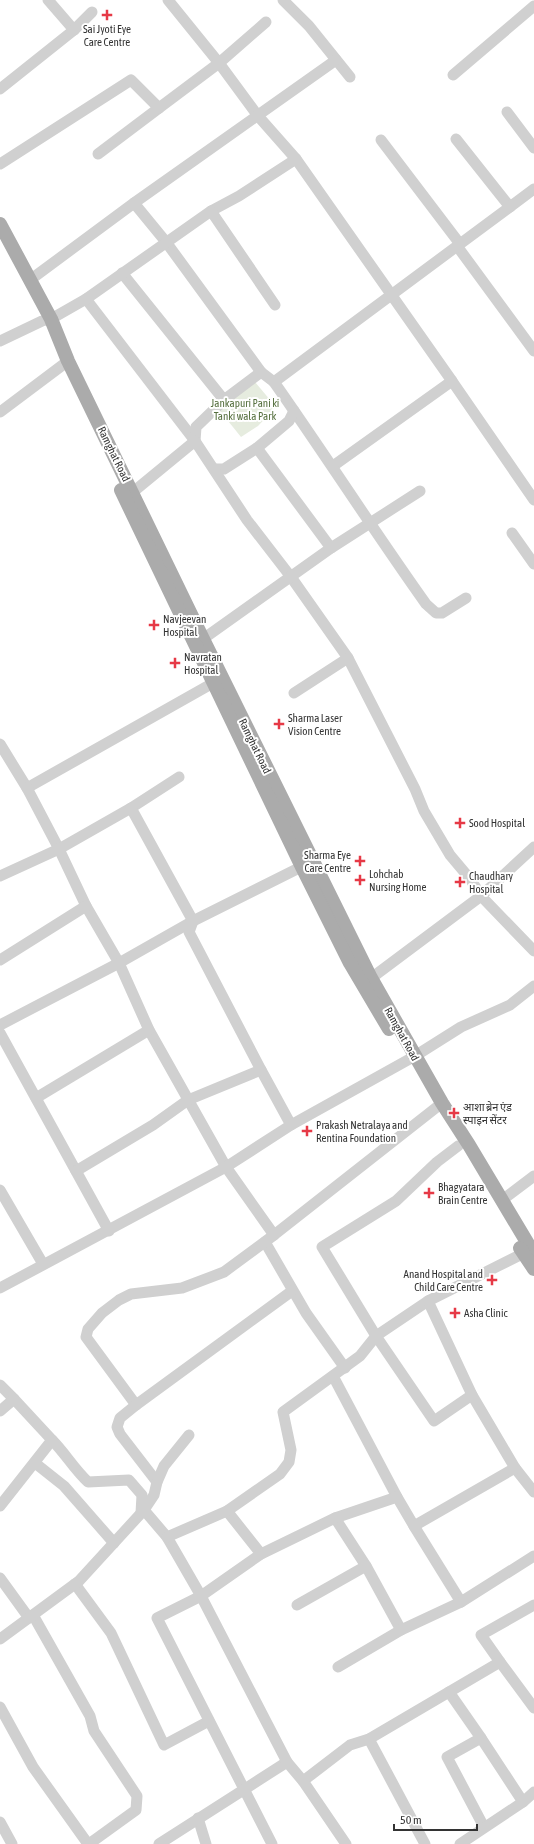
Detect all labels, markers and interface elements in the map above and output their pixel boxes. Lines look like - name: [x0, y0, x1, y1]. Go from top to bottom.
- marker: Sai Jyoti Eye Care Centre: [101, 9, 113, 21]
- place label: Sai Jyoti Eye Care Centre: [83, 23, 131, 48]
- park label: Jankapuri Pani ki Tanki wala Park: [211, 397, 279, 422]
- street label: Ramghat Road: [96, 425, 132, 483]
- place label: Navjeevan Hospital: [163, 613, 206, 638]
- marker: Navjeevan Hospital: [148, 619, 160, 631]
- place label: Navratan Hospital: [184, 651, 222, 676]
- marker: Navratan Hospital: [169, 657, 181, 669]
- place label: Sharma Laser Vision Centre: [288, 712, 343, 737]
- street label: Ramghat Road: [237, 717, 273, 775]
- marker: Sharma Laser Vision Centre: [273, 718, 285, 730]
- marker: Sood Hospital: [454, 817, 466, 829]
- place label: Sood Hospital: [469, 817, 525, 829]
- place label: Sharma Eye Care Centre: [304, 849, 351, 874]
- marker: Sharma Eye Care Centre: [354, 855, 366, 867]
- place label: Lohchab Nursing Home: [369, 868, 427, 893]
- place label: Chaudhary Hospital: [469, 870, 514, 895]
- marker: Lohchab Nursing Home: [354, 874, 366, 886]
- marker: Chaudhary Hospital: [454, 876, 466, 888]
- street label: Ramghat Road: [382, 1005, 422, 1063]
- place label: आशा ब्रेन एंड स्पाइन सेंटर: [463, 1101, 512, 1126]
- marker: आशा ब्रेन एंड स्पाइन सेंटर: [448, 1107, 460, 1119]
- place label: Prakash Netralaya and Rentina Foundation: [316, 1119, 408, 1144]
- marker: Prakash Netralaya and Rentina Foundation: [301, 1125, 313, 1137]
- place label: Bhagyatara Brain Centre: [438, 1181, 487, 1206]
- marker: Bhagyatara Brain Centre: [423, 1187, 435, 1199]
- place label: Anand Hospital and Child Care Centre: [404, 1268, 483, 1293]
- marker: Anand Hospital and Child Care Centre: [486, 1274, 498, 1286]
- marker: Asha Clinic: [449, 1307, 461, 1319]
- place label: Asha Clinic: [464, 1307, 508, 1319]
- scale bar: [394, 1806, 477, 1832]
- text: 50 m: [400, 1813, 422, 1827]

